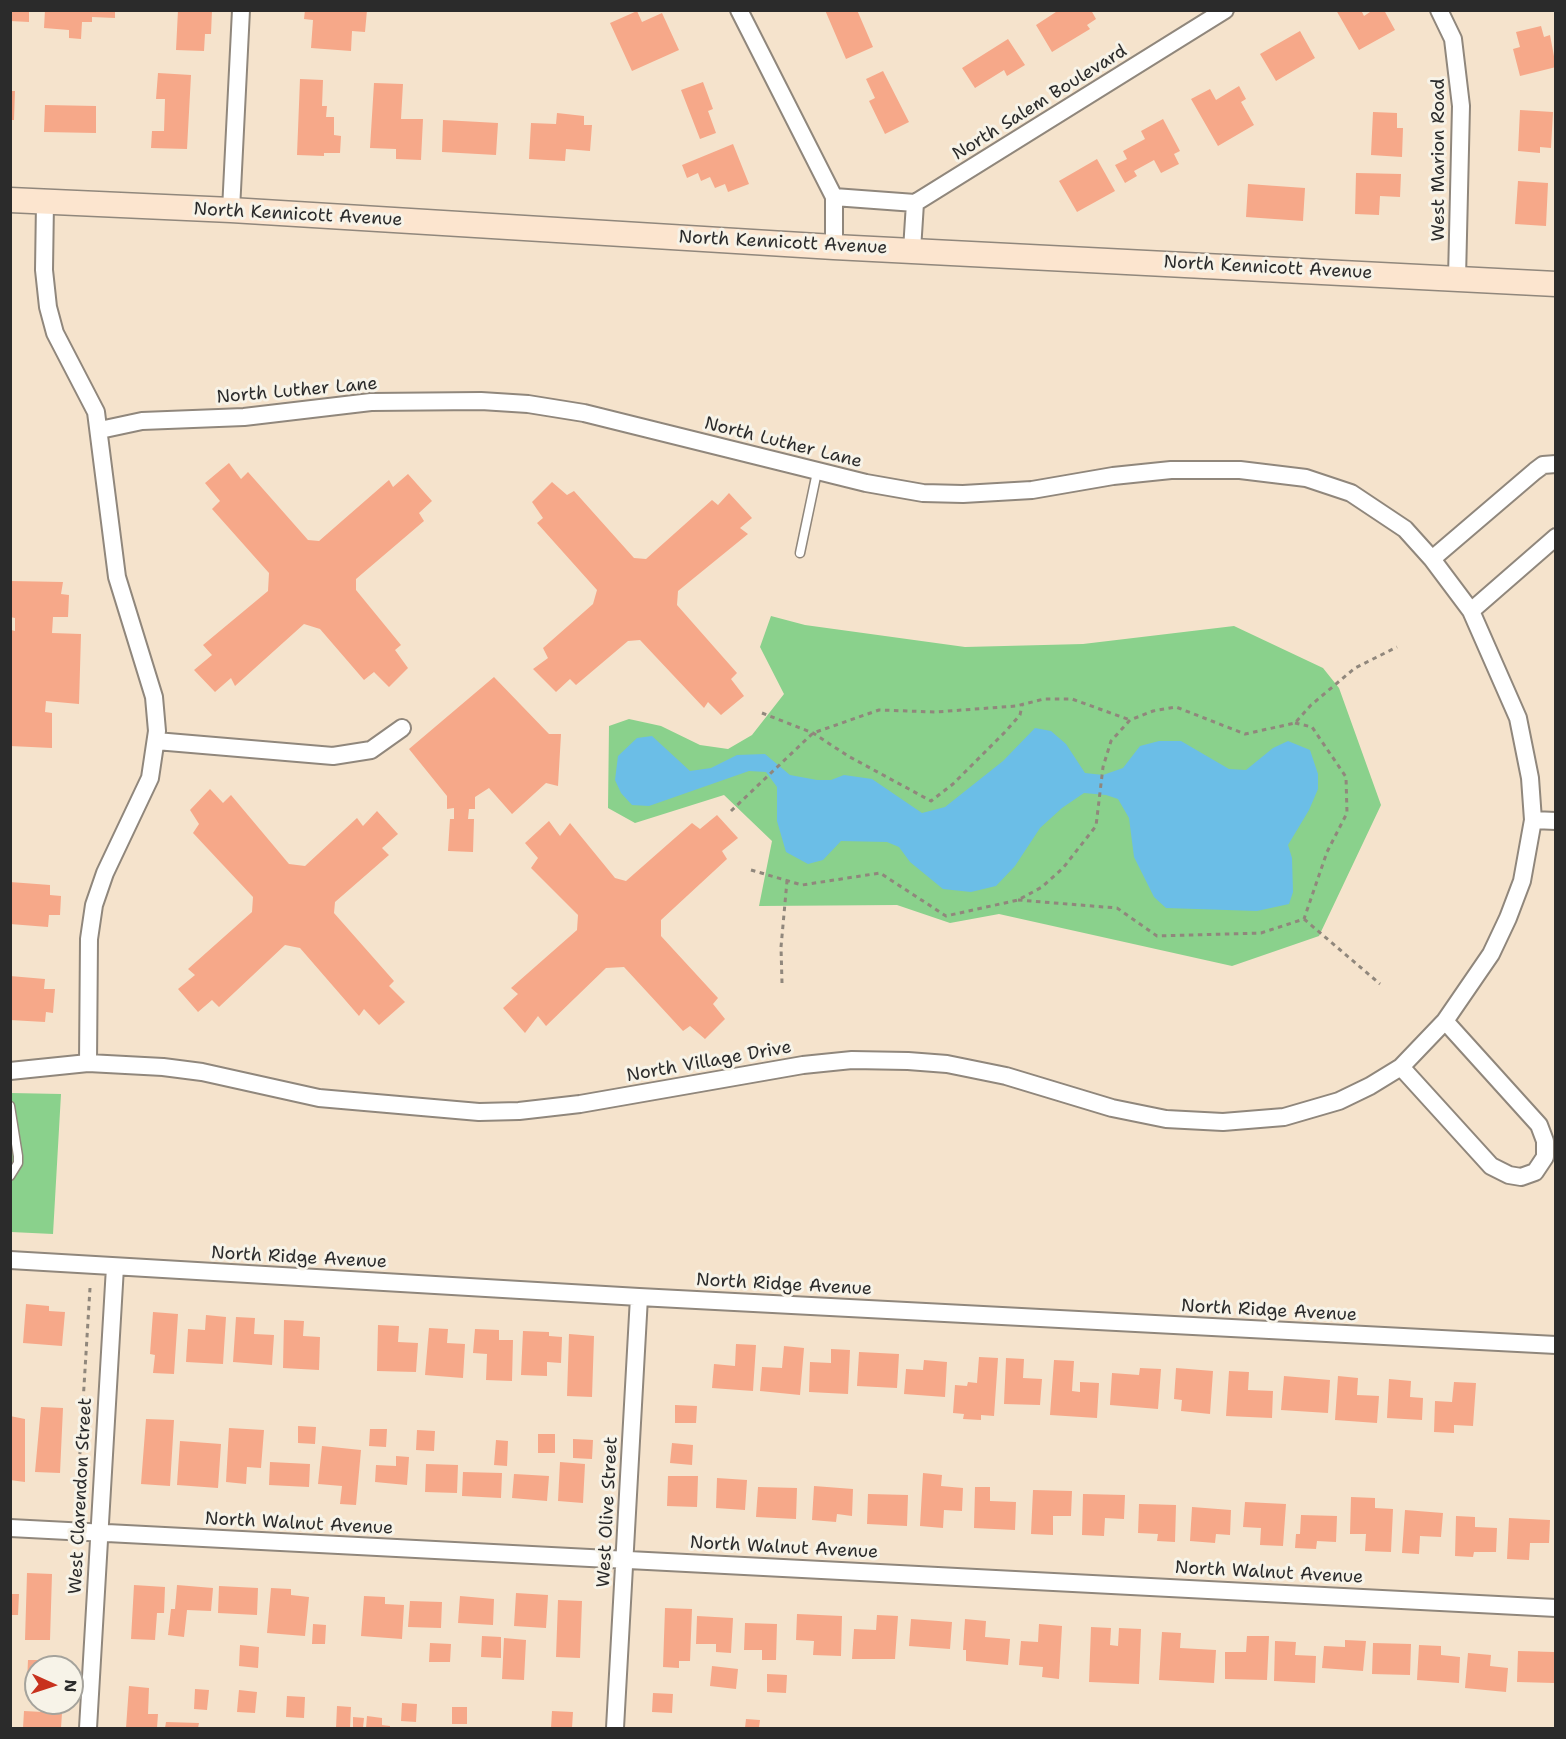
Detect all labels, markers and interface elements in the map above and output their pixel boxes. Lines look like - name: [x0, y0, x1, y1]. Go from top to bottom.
- street label: North Salem Boulevard: [949, 40, 1131, 166]
- street label: West Marion Road: [1428, 78, 1450, 242]
- street label: North Kennicott Avenue: [193, 199, 403, 231]
- street label: North Kennicott Avenue: [678, 227, 888, 259]
- street label: North Kennicott Avenue: [1163, 252, 1373, 284]
- street label: North Luther Lane: [216, 373, 378, 409]
- street label: North Luther Lane: [702, 413, 864, 473]
- street label: North Village Drive: [625, 1037, 793, 1087]
- street label: North Ridge Avenue: [210, 1243, 388, 1273]
- street label: North Ridge Avenue: [695, 1270, 873, 1300]
- street label: North Ridge Avenue: [1180, 1296, 1358, 1326]
- street label: West Clarendon Street: [65, 1397, 97, 1595]
- street label: West Olive Street: [593, 1436, 623, 1588]
- street label: North Walnut Avenue: [204, 1508, 394, 1540]
- street label: North Walnut Avenue: [689, 1532, 879, 1564]
- street label: North Walnut Avenue: [1174, 1557, 1364, 1589]
- north arrow: [24, 1655, 84, 1715]
- text: N: [60, 1679, 81, 1693]

